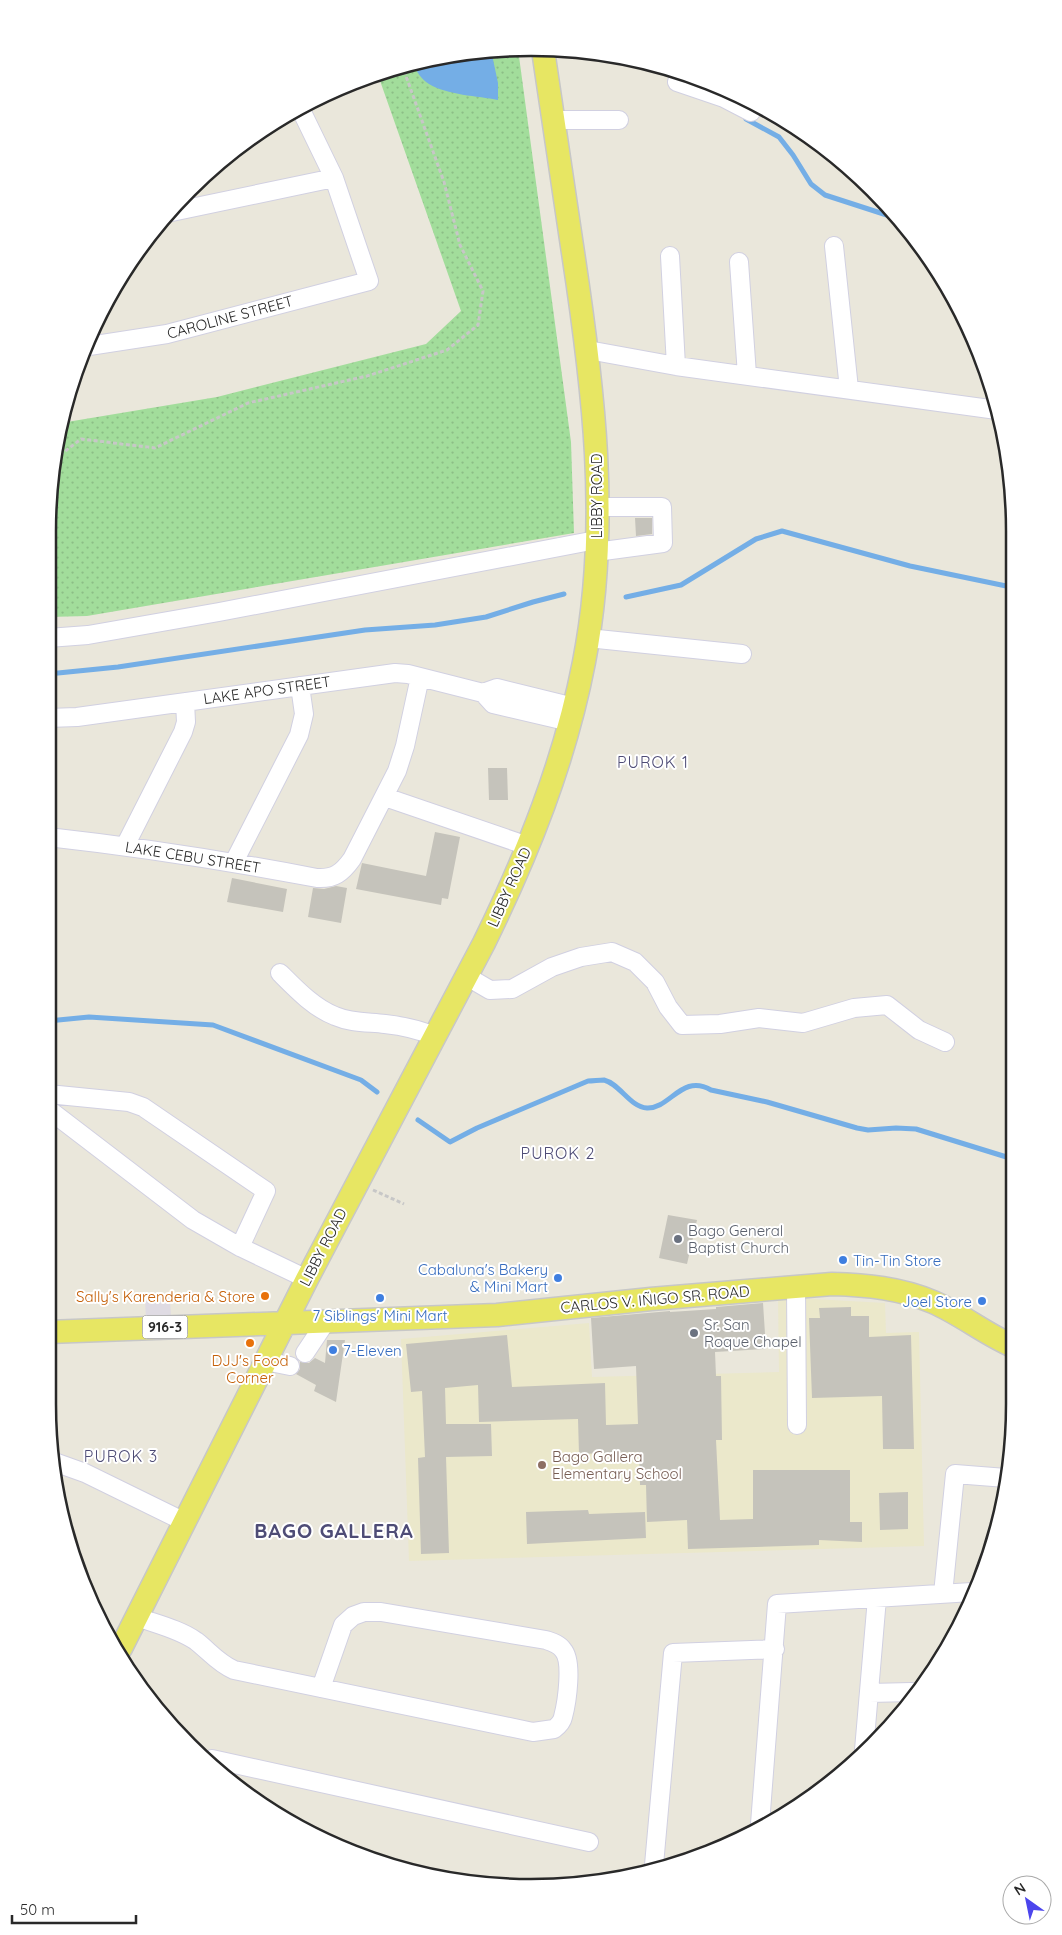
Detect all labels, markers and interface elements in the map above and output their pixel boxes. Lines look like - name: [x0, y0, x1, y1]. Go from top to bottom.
- street label: CAROLINE STREET: [165, 291, 295, 343]
- street label: LIBBY ROAD: [587, 453, 606, 539]
- street label: LAKE APO STREET: [202, 672, 332, 708]
- district label: PUROK 1: [617, 752, 689, 772]
- street label: LAKE CEBU STREET: [124, 837, 262, 877]
- street label: LIBBY ROAD: [483, 844, 535, 930]
- district label: PUROK 2: [521, 1143, 595, 1163]
- street label: LIBBY ROAD: [295, 1205, 351, 1289]
- place label: Bago General Baptist Church: [688, 1221, 789, 1257]
- marker: Bago General Baptist Church: [672, 1233, 684, 1245]
- place label: Tin-Tin Store: [853, 1251, 941, 1270]
- marker: Tin-Tin Store: [837, 1254, 849, 1266]
- place label: Cabaluna's Bakery & Mini Mart: [418, 1260, 548, 1296]
- marker: Cabaluna's Bakery & Mini Mart: [552, 1272, 564, 1284]
- street label: CARLOS V. IÑIGO SR. ROAD: [560, 1281, 751, 1317]
- place label: Sally's Karenderia & Store: [76, 1287, 255, 1306]
- marker: Sally's Karenderia & Store: [259, 1290, 271, 1302]
- marker: 7 Siblings' Mini Mart: [374, 1292, 386, 1304]
- place label: Joel Store: [902, 1292, 972, 1311]
- marker: Joel Store: [976, 1295, 988, 1307]
- place label: 7 Siblings' Mini Mart: [312, 1306, 448, 1325]
- road number: 916-3: [142, 1315, 188, 1338]
- place label: Sr. San Roque Chapel: [704, 1315, 802, 1351]
- marker: Sr. San Roque Chapel: [688, 1327, 700, 1339]
- marker: DJJ's Food Corner: [244, 1337, 256, 1349]
- place label: 7-Eleven: [343, 1341, 402, 1360]
- marker: 7-Eleven: [327, 1344, 339, 1356]
- place label: DJJ's Food Corner: [211, 1351, 289, 1387]
- district label: PUROK 3: [84, 1446, 158, 1466]
- place label: Bago Gallera Elementary School: [552, 1447, 682, 1483]
- marker: Bago Gallera Elementary School: [536, 1459, 548, 1471]
- district label: BAGO GALLERA: [254, 1518, 414, 1543]
- north arrow: [1002, 1875, 1052, 1925]
- text: N: [1011, 1879, 1029, 1899]
- scale bar: [12, 1892, 136, 1924]
- text: 50 m: [20, 1900, 55, 1919]

